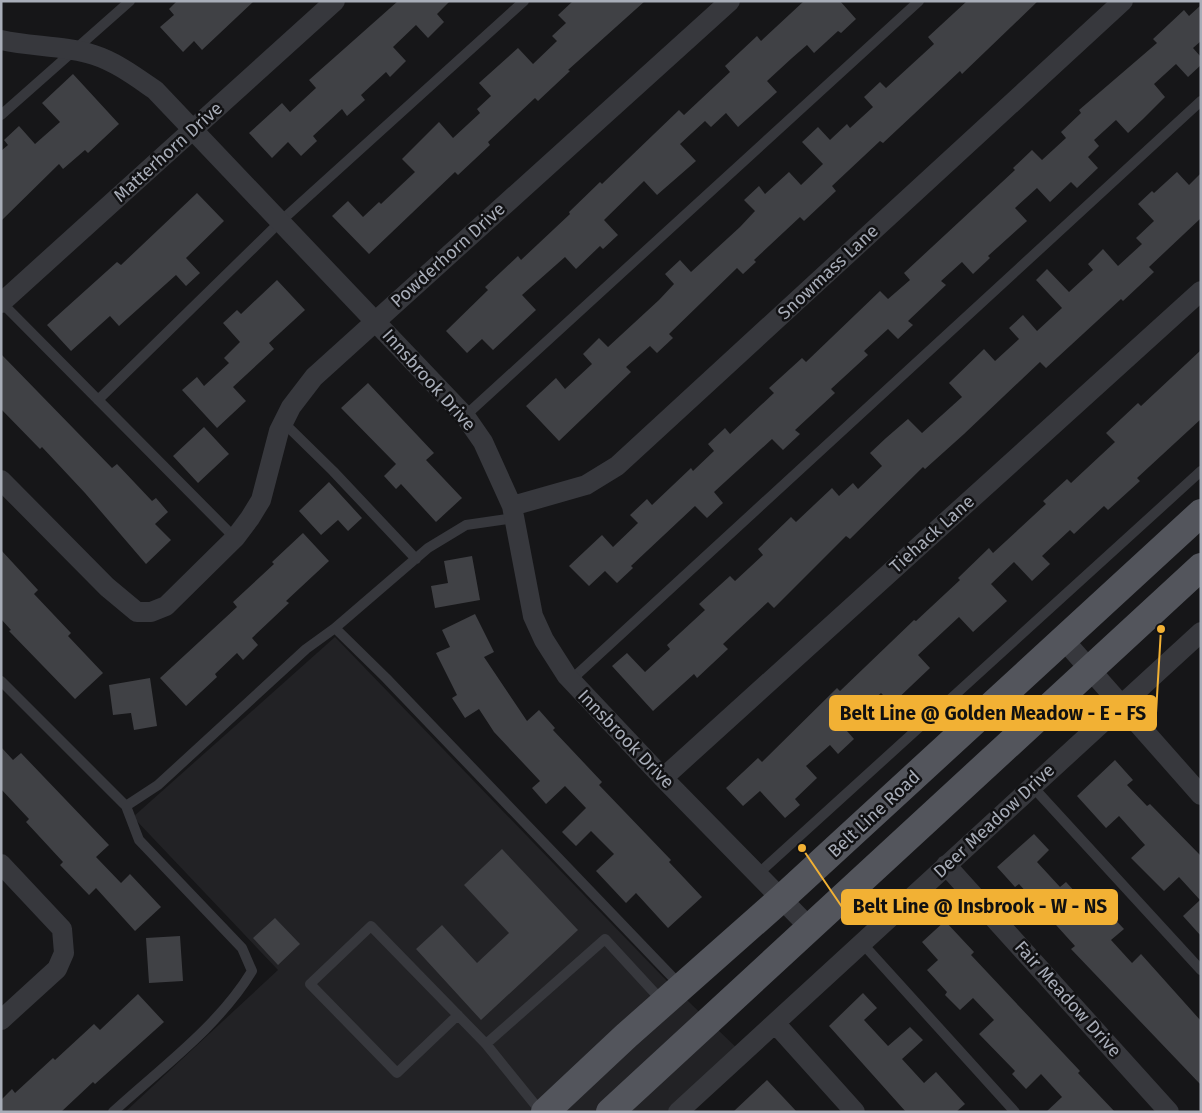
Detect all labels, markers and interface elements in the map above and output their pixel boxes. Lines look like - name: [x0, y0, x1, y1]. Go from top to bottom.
- street label: Matterhorn Drive: [109, 97, 227, 207]
- street label: Powderhorn Drive: [386, 198, 510, 312]
- street label: Snowmass Lane: [773, 220, 883, 324]
- street label: Innsbrook Drive: [378, 325, 480, 435]
- street label: Tiehack Lane: [885, 490, 979, 578]
- street label: Innsbrook Drive: [573, 685, 679, 793]
- callout: Belt Line @ Golden Meadow - E - FS: [830, 696, 1156, 730]
- text: Belt Line @ Golden Meadow - E - FS: [840, 702, 1146, 725]
- street label: Deer Meadow Drive: [929, 759, 1059, 883]
- street label: Belt Line Road: [823, 766, 925, 862]
- callout: Belt Line @ Insbrook - W - NS: [842, 890, 1117, 924]
- text: Belt Line @ Insbrook - W - NS: [853, 895, 1107, 918]
- street label: Fair Meadow Drive: [1010, 936, 1126, 1062]

